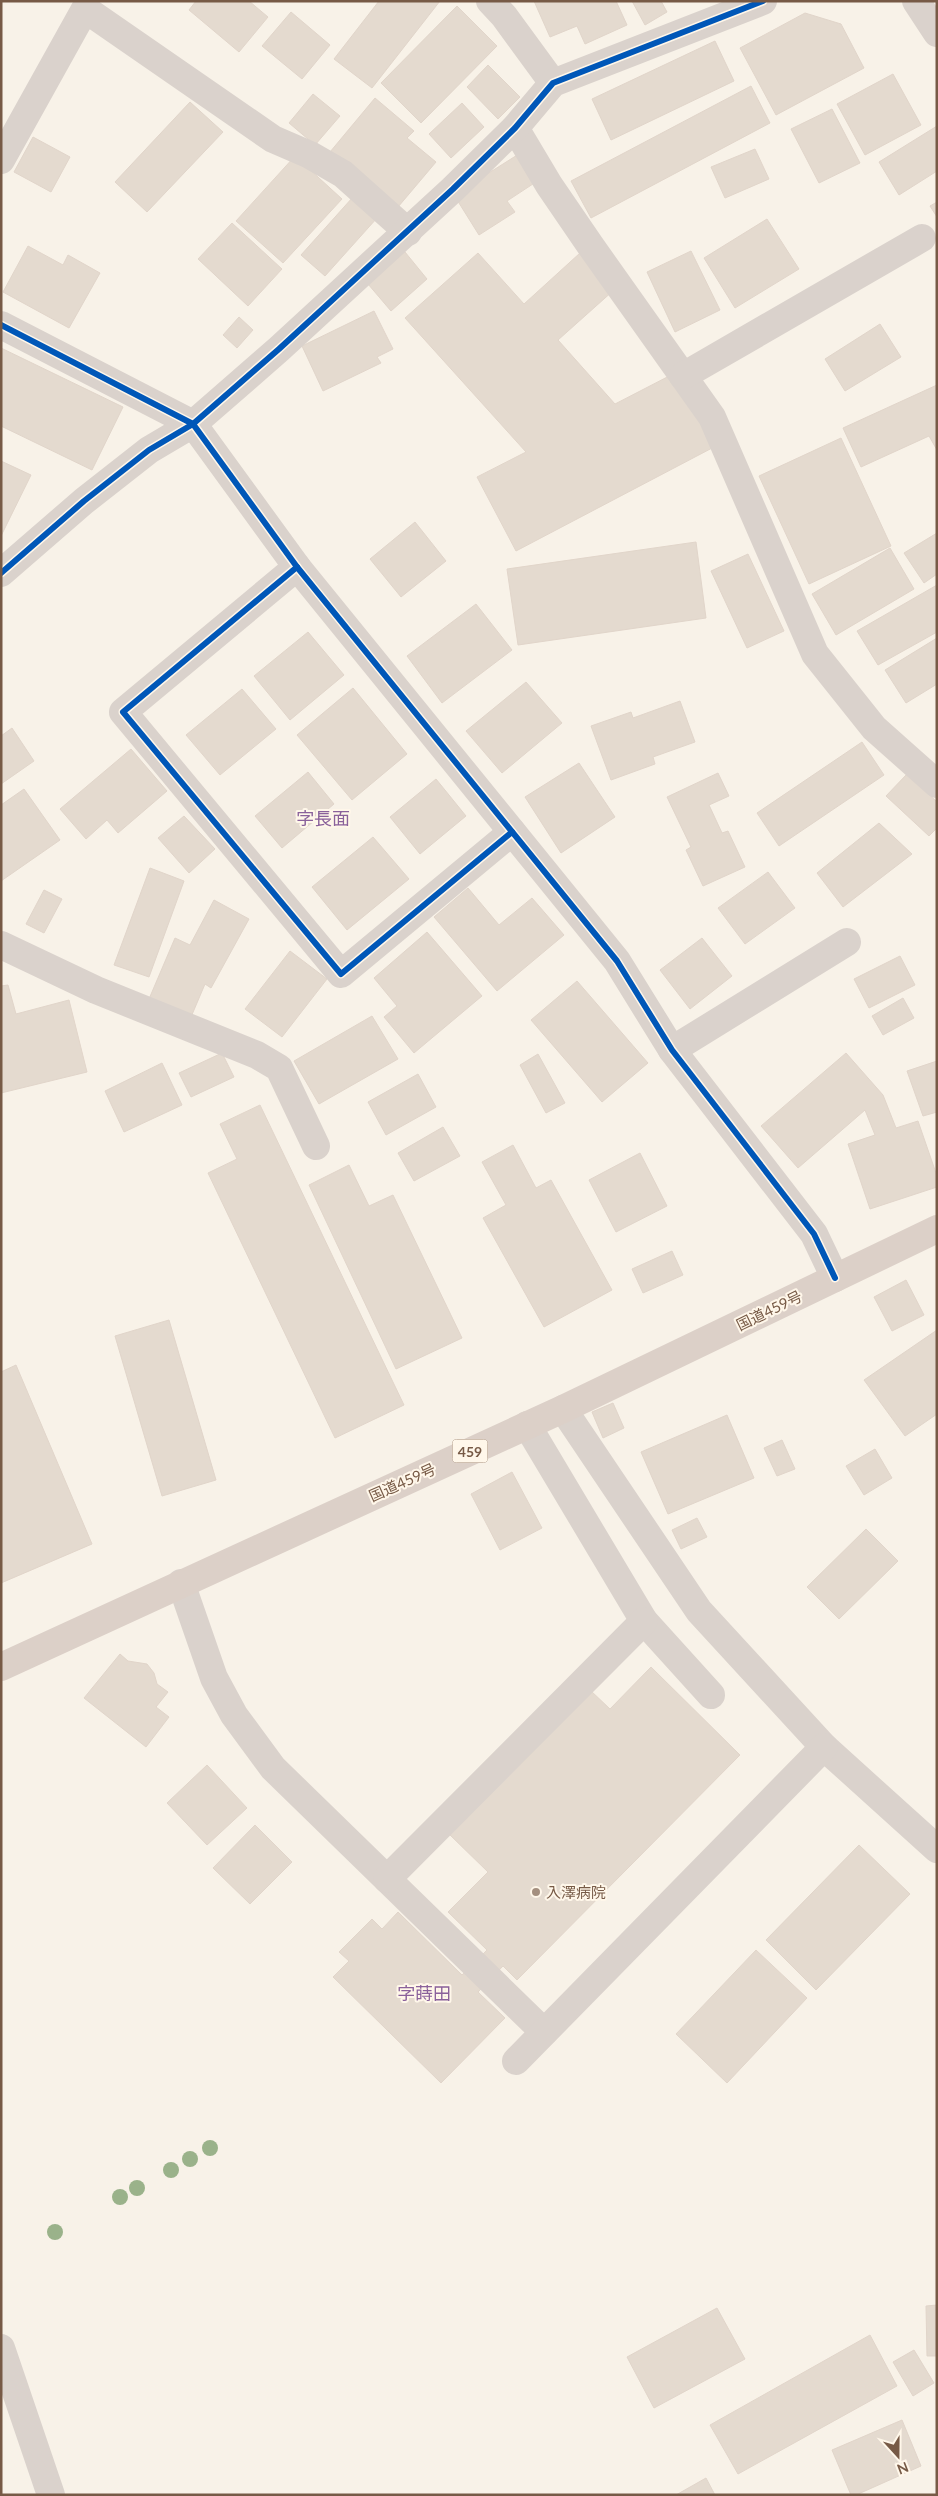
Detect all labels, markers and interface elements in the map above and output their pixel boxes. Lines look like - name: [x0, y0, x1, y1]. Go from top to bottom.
- district label: 字長面: [296, 807, 350, 829]
- street label: 国道459号: [733, 1286, 805, 1334]
- road number: 459: [452, 1440, 488, 1462]
- street label: 国道459号: [366, 1459, 438, 1505]
- place label: 入澤病院: [546, 1883, 606, 1901]
- marker: 入澤病院: [530, 1886, 542, 1898]
- district label: 字蒔田: [397, 1982, 451, 2004]
- north arrow: [873, 2431, 923, 2481]
- text: N: [895, 2459, 911, 2478]

